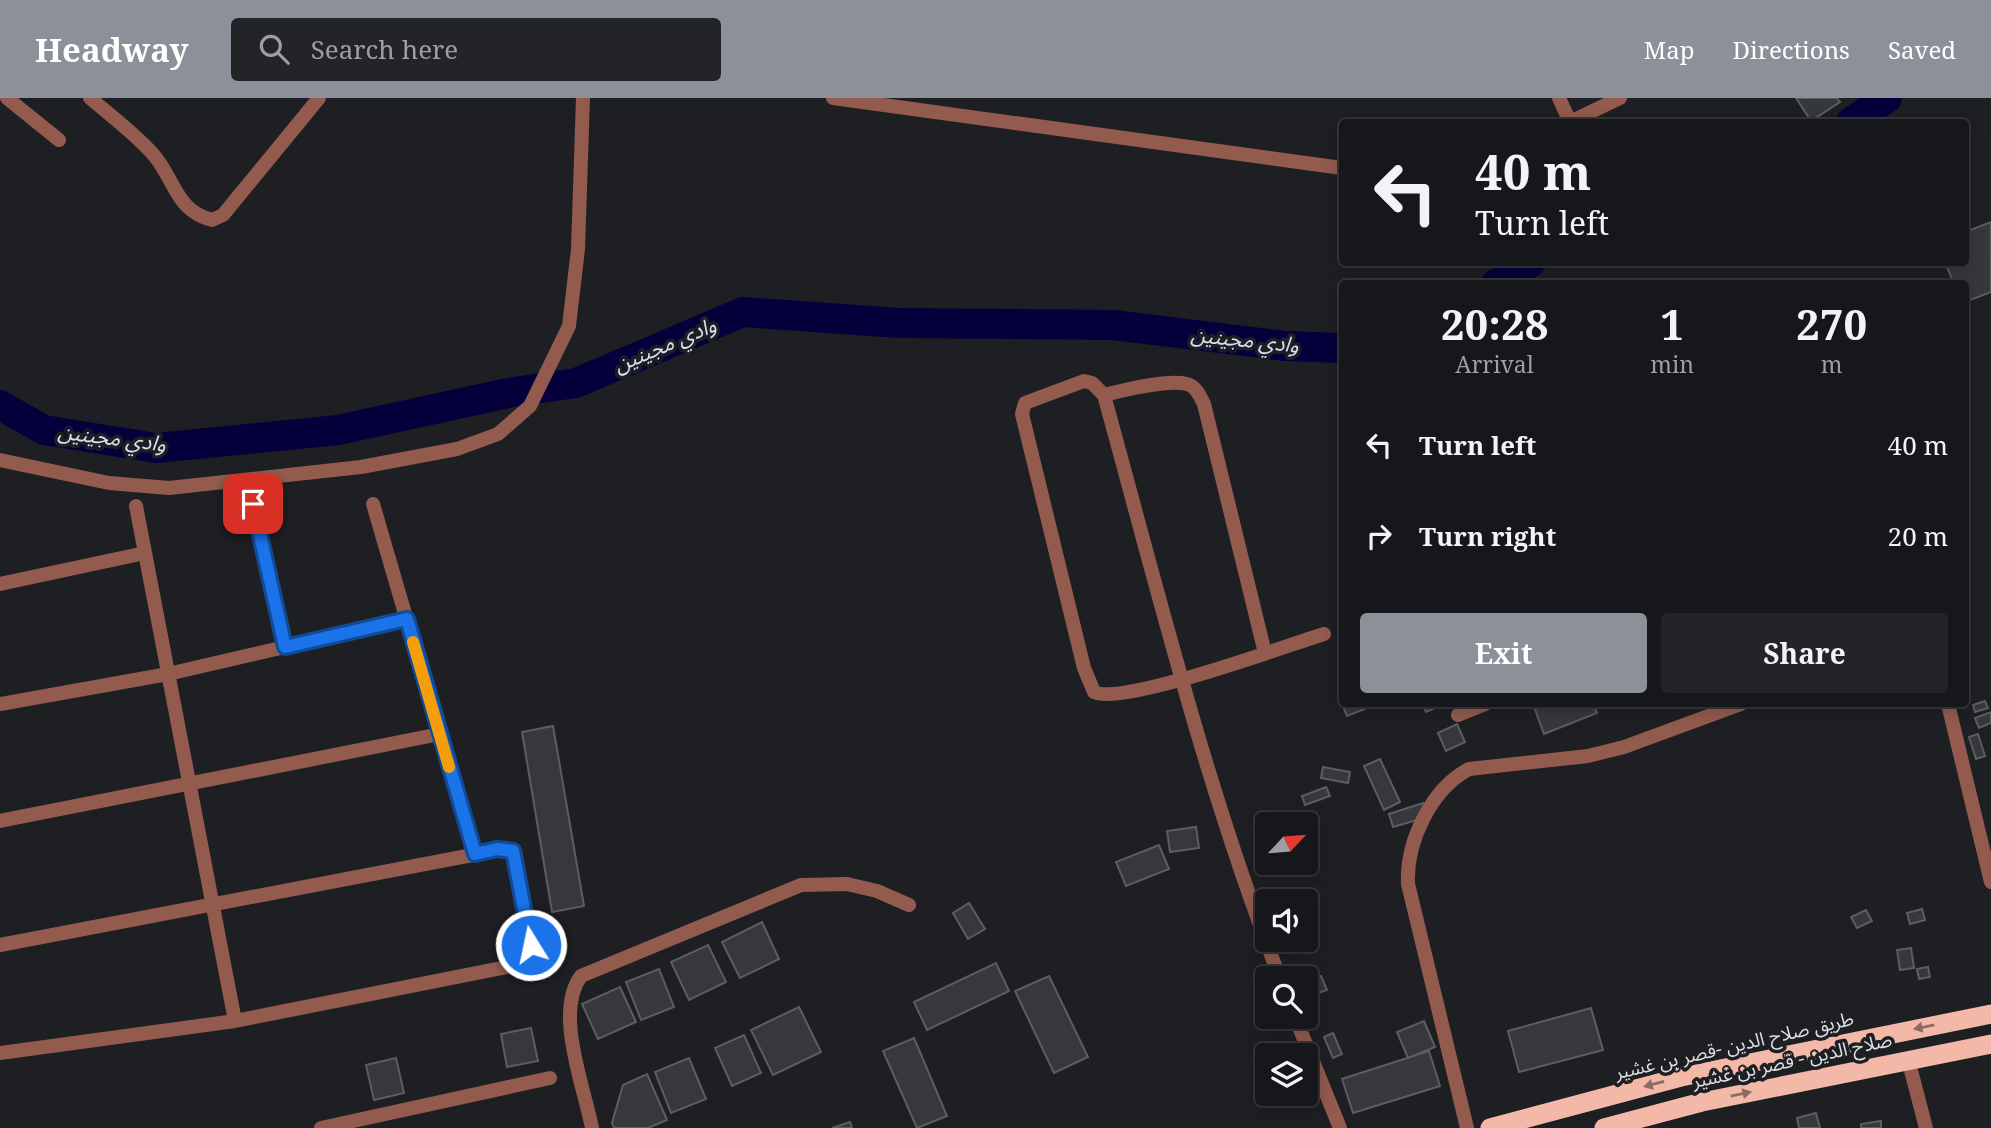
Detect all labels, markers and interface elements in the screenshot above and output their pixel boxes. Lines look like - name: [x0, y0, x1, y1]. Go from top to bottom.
- search box: [231, 18, 721, 81]
- text: Headway: [35, 27, 189, 72]
- icon: search: [255, 30, 293, 68]
- text: Search here: [311, 31, 458, 67]
- text: Map: [1644, 33, 1695, 66]
- text: Directions: [1733, 33, 1850, 66]
- text: Saved: [1888, 33, 1956, 66]
- text: 40 m: [1475, 138, 1591, 204]
- icon: left: [1360, 147, 1451, 238]
- text: Turn left: [1475, 201, 1609, 244]
- text: 20:28: [1441, 295, 1548, 352]
- text: 1: [1660, 295, 1684, 352]
- text: 270: [1796, 295, 1867, 352]
- water label: وادي مجينين: [609, 310, 721, 381]
- water label: وادي مجينين: [1189, 319, 1300, 361]
- text: Arrival: [1455, 348, 1534, 380]
- text: min: [1650, 348, 1694, 380]
- text: m: [1821, 348, 1842, 380]
- water label: وادي مجينين: [56, 417, 168, 460]
- icon: left: [1360, 426, 1398, 464]
- text: Turn left: [1419, 427, 1536, 463]
- text: 40 m: [1888, 427, 1948, 463]
- pin: [223, 474, 283, 534]
- icon: arrive: [234, 485, 272, 523]
- icon: right: [1360, 517, 1398, 555]
- text: Turn right: [1419, 518, 1556, 554]
- text: 20 m: [1888, 518, 1948, 554]
- button: Exit: [1360, 613, 1647, 693]
- button: Share: [1661, 613, 1948, 693]
- north arrow: [1255, 812, 1318, 875]
- map controls: [1255, 812, 1318, 1106]
- button: sound: [1255, 889, 1318, 952]
- position arrow: [494, 908, 568, 982]
- button: search: [1255, 966, 1318, 1029]
- street label: طريق صلاح الدين -قصر بن غشير: [1611, 1005, 1856, 1086]
- one-way arrow: [1913, 1022, 1935, 1033]
- street label: صلاح الدين - قصر بن غشير: [1689, 1026, 1895, 1095]
- button: layers: [1255, 1043, 1318, 1106]
- one-way arrow: [1642, 1079, 1664, 1090]
- one-way arrow: [1730, 1088, 1752, 1099]

